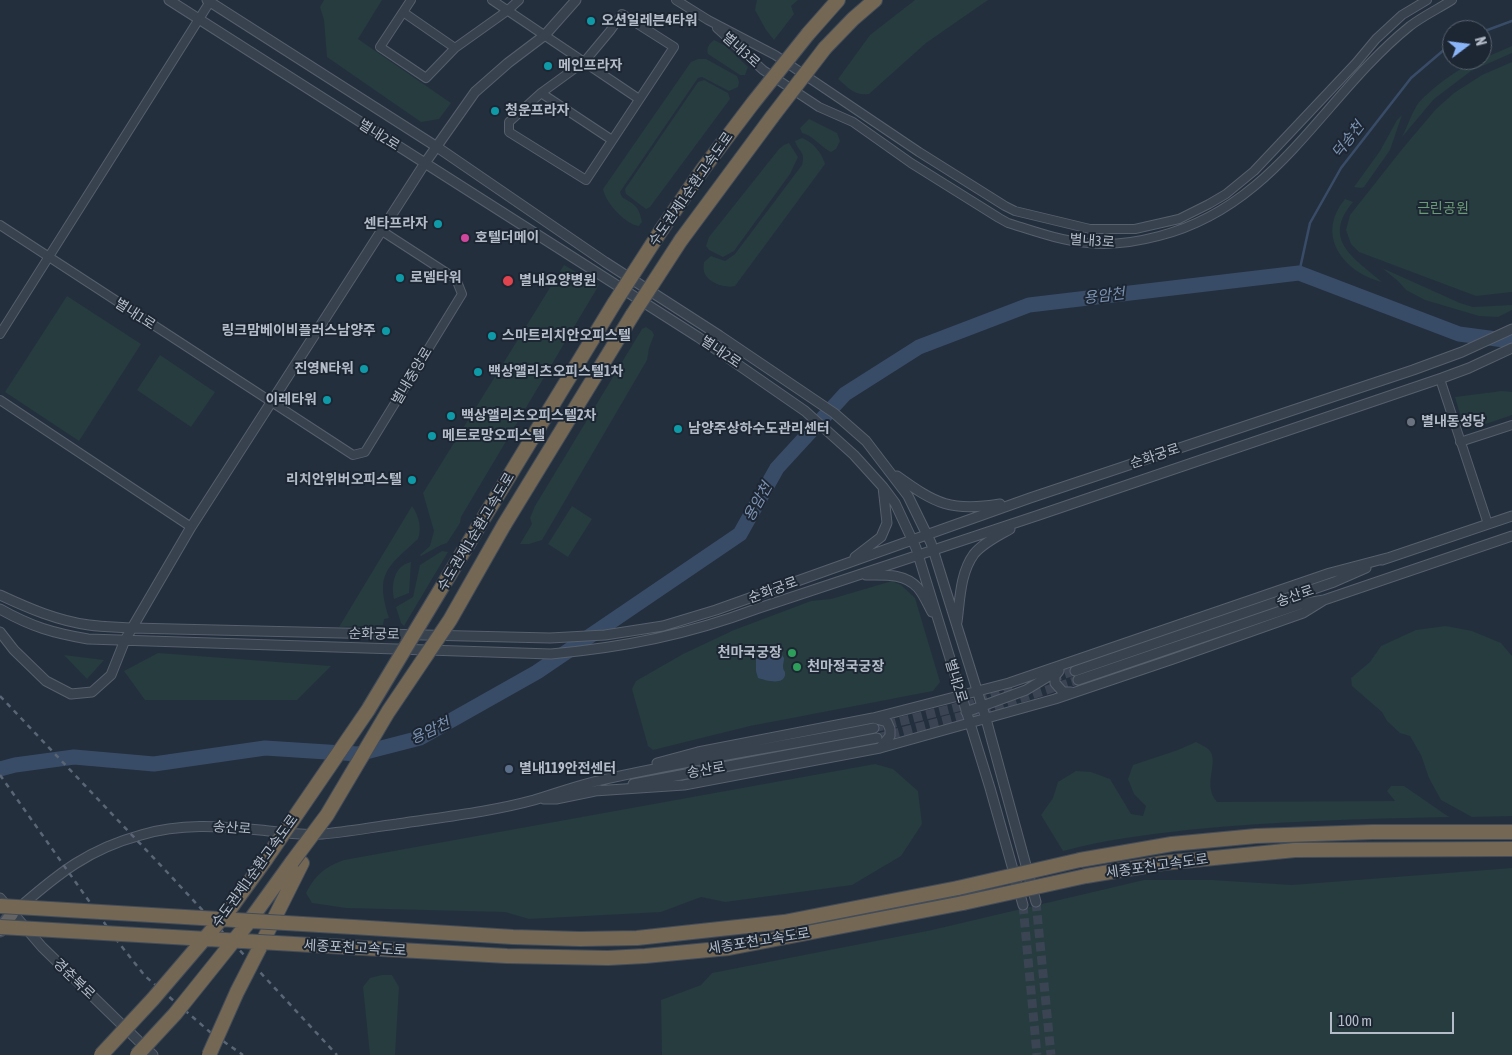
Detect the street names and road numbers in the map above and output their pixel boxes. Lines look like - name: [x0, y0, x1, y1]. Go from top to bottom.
- street label: 별내3로: [719, 29, 763, 71]
- street label: 별내2로: [355, 116, 403, 154]
- street label: 수도권제1순환고속도로: [645, 129, 737, 249]
- street label: 별내3로: [1069, 231, 1115, 251]
- street label: 별내1로: [111, 295, 159, 333]
- street label: 별내2로: [698, 332, 744, 372]
- street label: 별내중앙로: [388, 344, 436, 408]
- street label: 순화궁로: [1128, 440, 1182, 472]
- street label: 수도권제1순환고속도로: [434, 470, 518, 594]
- street label: 순화궁로: [746, 573, 800, 607]
- street label: 송산로: [1274, 582, 1316, 610]
- street label: 순화궁로: [348, 625, 400, 643]
- street label: 별내2로: [941, 657, 971, 705]
- street label: 송산로: [686, 758, 726, 782]
- street label: 수도권제1순환고속도로: [208, 811, 302, 931]
- street label: 송산로: [212, 818, 252, 838]
- street label: 세종포천고속도로: [1105, 851, 1209, 881]
- street label: 세종포천고속도로: [707, 925, 811, 957]
- street label: 세종포천고속도로: [303, 937, 407, 959]
- street label: 경춘북로: [50, 955, 98, 1003]

